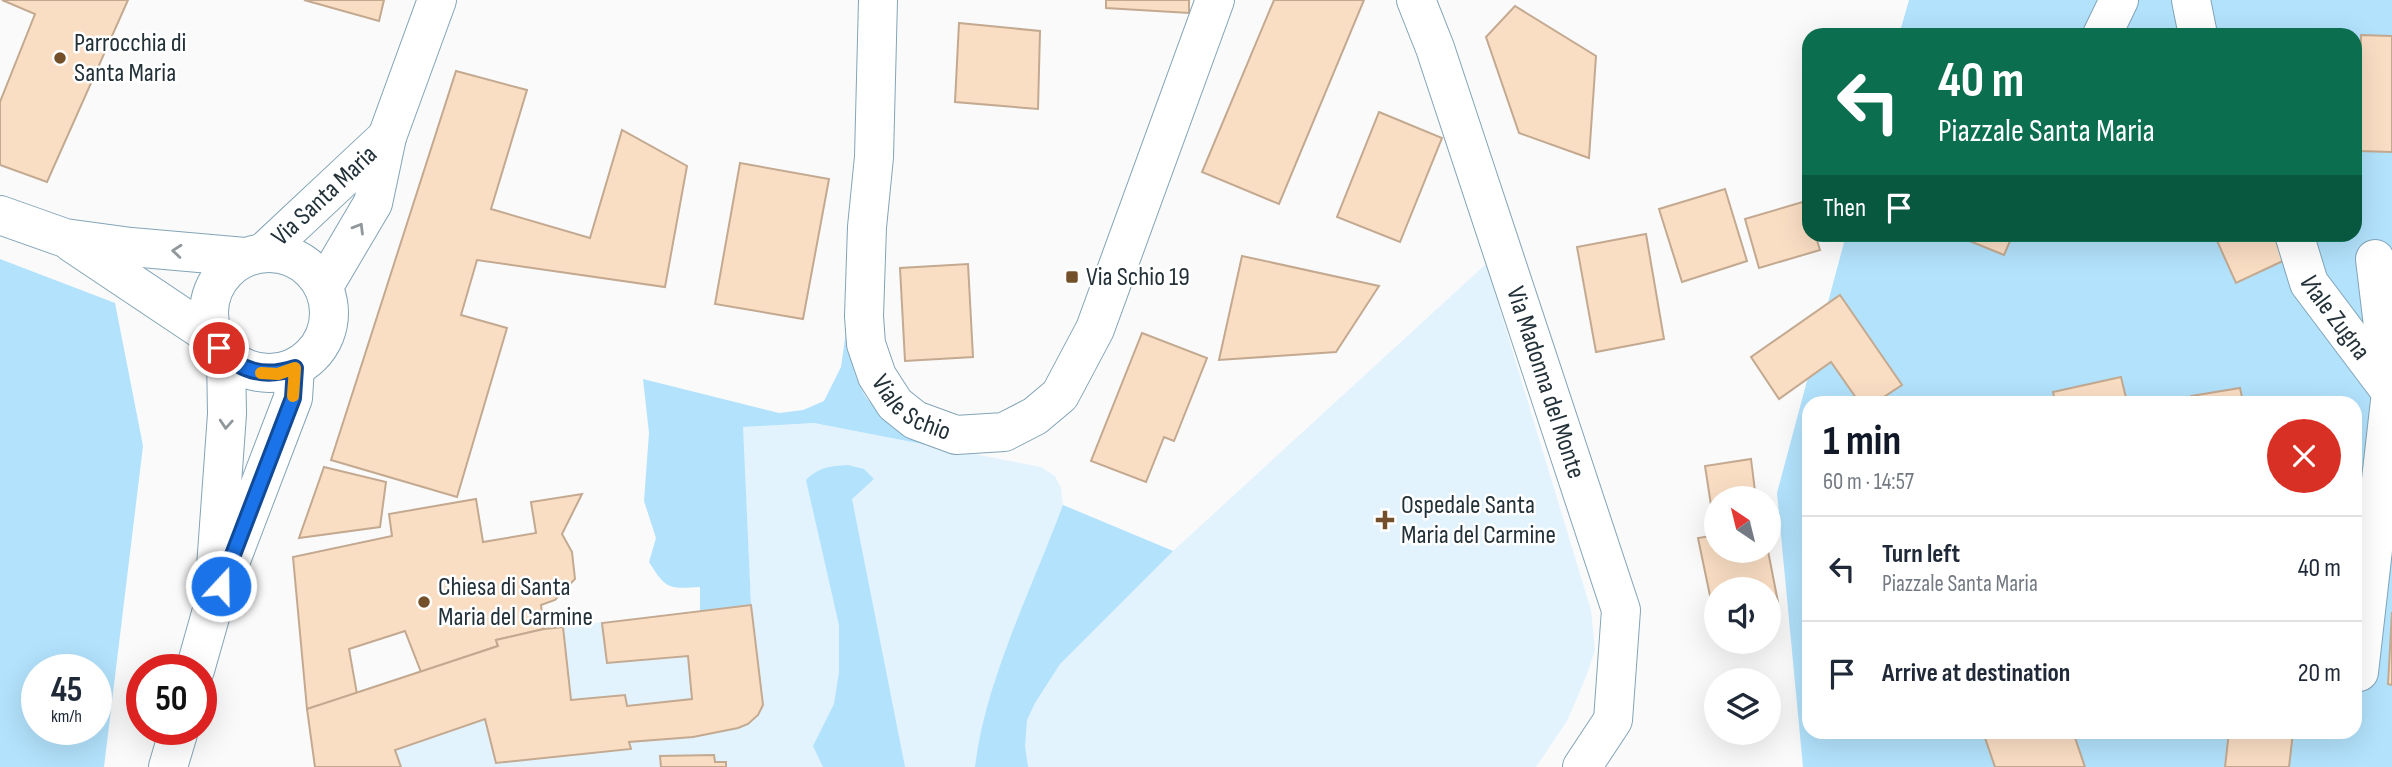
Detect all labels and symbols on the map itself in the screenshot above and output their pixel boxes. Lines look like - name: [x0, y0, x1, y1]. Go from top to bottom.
- place label: Parrocchia di Santa Maria: [74, 28, 186, 89]
- marker: Parrocchia di Santa Maria: [52, 50, 68, 66]
- street label: Via Santa Maria: [265, 139, 383, 252]
- one-way arrow: [350, 222, 363, 235]
- one-way arrow: [172, 244, 183, 259]
- place label: Via Schio 19: [1086, 262, 1190, 293]
- marker: Via Schio 19: [1064, 269, 1080, 285]
- street label: Viale Zugna: [2292, 272, 2377, 366]
- street label: Via Madonna del Monte: [1500, 283, 1592, 482]
- pin: [189, 318, 249, 378]
- street label: Viale Schio: [865, 369, 955, 447]
- one-way arrow: [219, 419, 234, 430]
- north arrow: [1704, 486, 1782, 564]
- place label: Ospedale Santa Maria del Carmine: [1401, 490, 1556, 551]
- marker: Ospedale Santa Maria del Carmine: [1375, 510, 1395, 530]
- position arrow: [184, 549, 258, 623]
- place label: Chiesa di Santa Maria del Carmine: [438, 572, 593, 633]
- marker: Chiesa di Santa Maria del Carmine: [416, 594, 432, 610]
- speed limit sign: 50: [126, 654, 217, 745]

